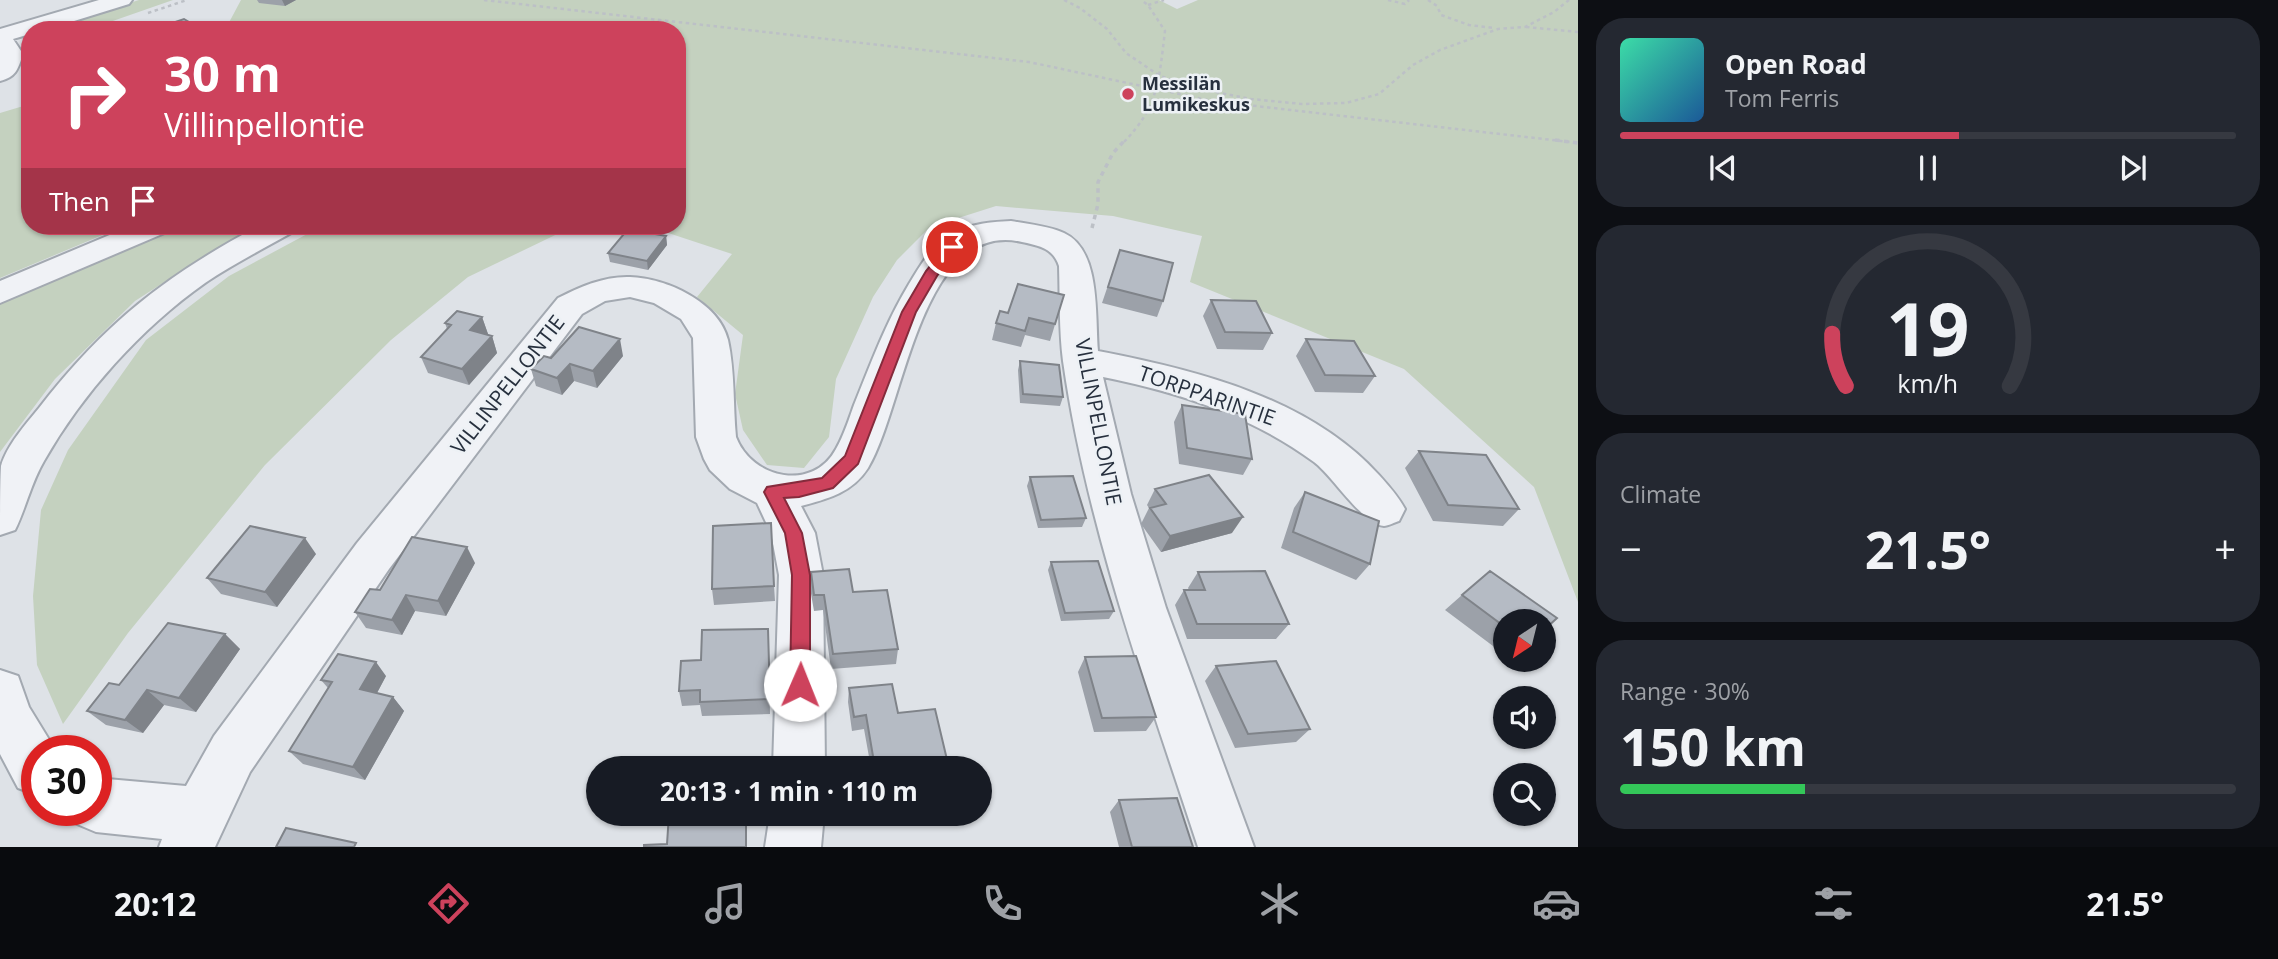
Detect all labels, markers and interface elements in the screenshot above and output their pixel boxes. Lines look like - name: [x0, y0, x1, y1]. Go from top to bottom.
- text: 30 m: [164, 40, 281, 106]
- text: Open Road: [1725, 46, 1867, 82]
- icon: right: [49, 49, 140, 140]
- place label: Messilän Lumikeskus: [1142, 71, 1250, 116]
- text: Tom Ferris: [1725, 82, 1839, 114]
- marker: Messilän Lumikeskus: [1120, 86, 1136, 102]
- text: Villinpellontie: [164, 103, 365, 146]
- icon: previous: [1704, 149, 1742, 187]
- icon: pause: [1909, 149, 1947, 187]
- icon: next: [2114, 149, 2152, 187]
- icon: arrive: [124, 182, 162, 220]
- text: Then: [49, 183, 110, 219]
- pin: [922, 217, 982, 277]
- icon: arrive: [933, 228, 971, 266]
- text: 19: [1886, 278, 1970, 377]
- street label: VILLINPELLONTIE: [444, 309, 570, 460]
- street label: VILLINPELLONTIE: [1069, 336, 1129, 508]
- street label: TORPPARINTIE: [1135, 359, 1280, 432]
- text: km/h: [1898, 366, 1958, 400]
- text: Climate: [1620, 478, 1701, 510]
- text: 21.5°: [1865, 513, 1991, 584]
- text: −: [1620, 522, 1642, 574]
- text: +: [2214, 522, 2236, 574]
- north arrow: [1493, 609, 1556, 672]
- map controls: [1493, 609, 1556, 826]
- position arrow: [763, 648, 837, 722]
- text: Range · 30%: [1620, 675, 1750, 707]
- button: sound: [1493, 686, 1556, 749]
- text: 150 km: [1620, 710, 1806, 781]
- speed limit sign: 30: [21, 735, 112, 826]
- button: search: [1493, 763, 1556, 826]
- text: 20:13 · 1 min · 110 m: [660, 773, 918, 809]
- icon: directions: [424, 879, 473, 928]
- icon: music: [701, 879, 750, 928]
- icon: phone: [978, 879, 1027, 928]
- icon: climate: [1255, 879, 1304, 928]
- icon: car: [1532, 879, 1581, 928]
- icon: filters: [1809, 879, 1858, 928]
- text: 20:12: [114, 882, 196, 925]
- text: 21.5°: [2086, 882, 2164, 925]

